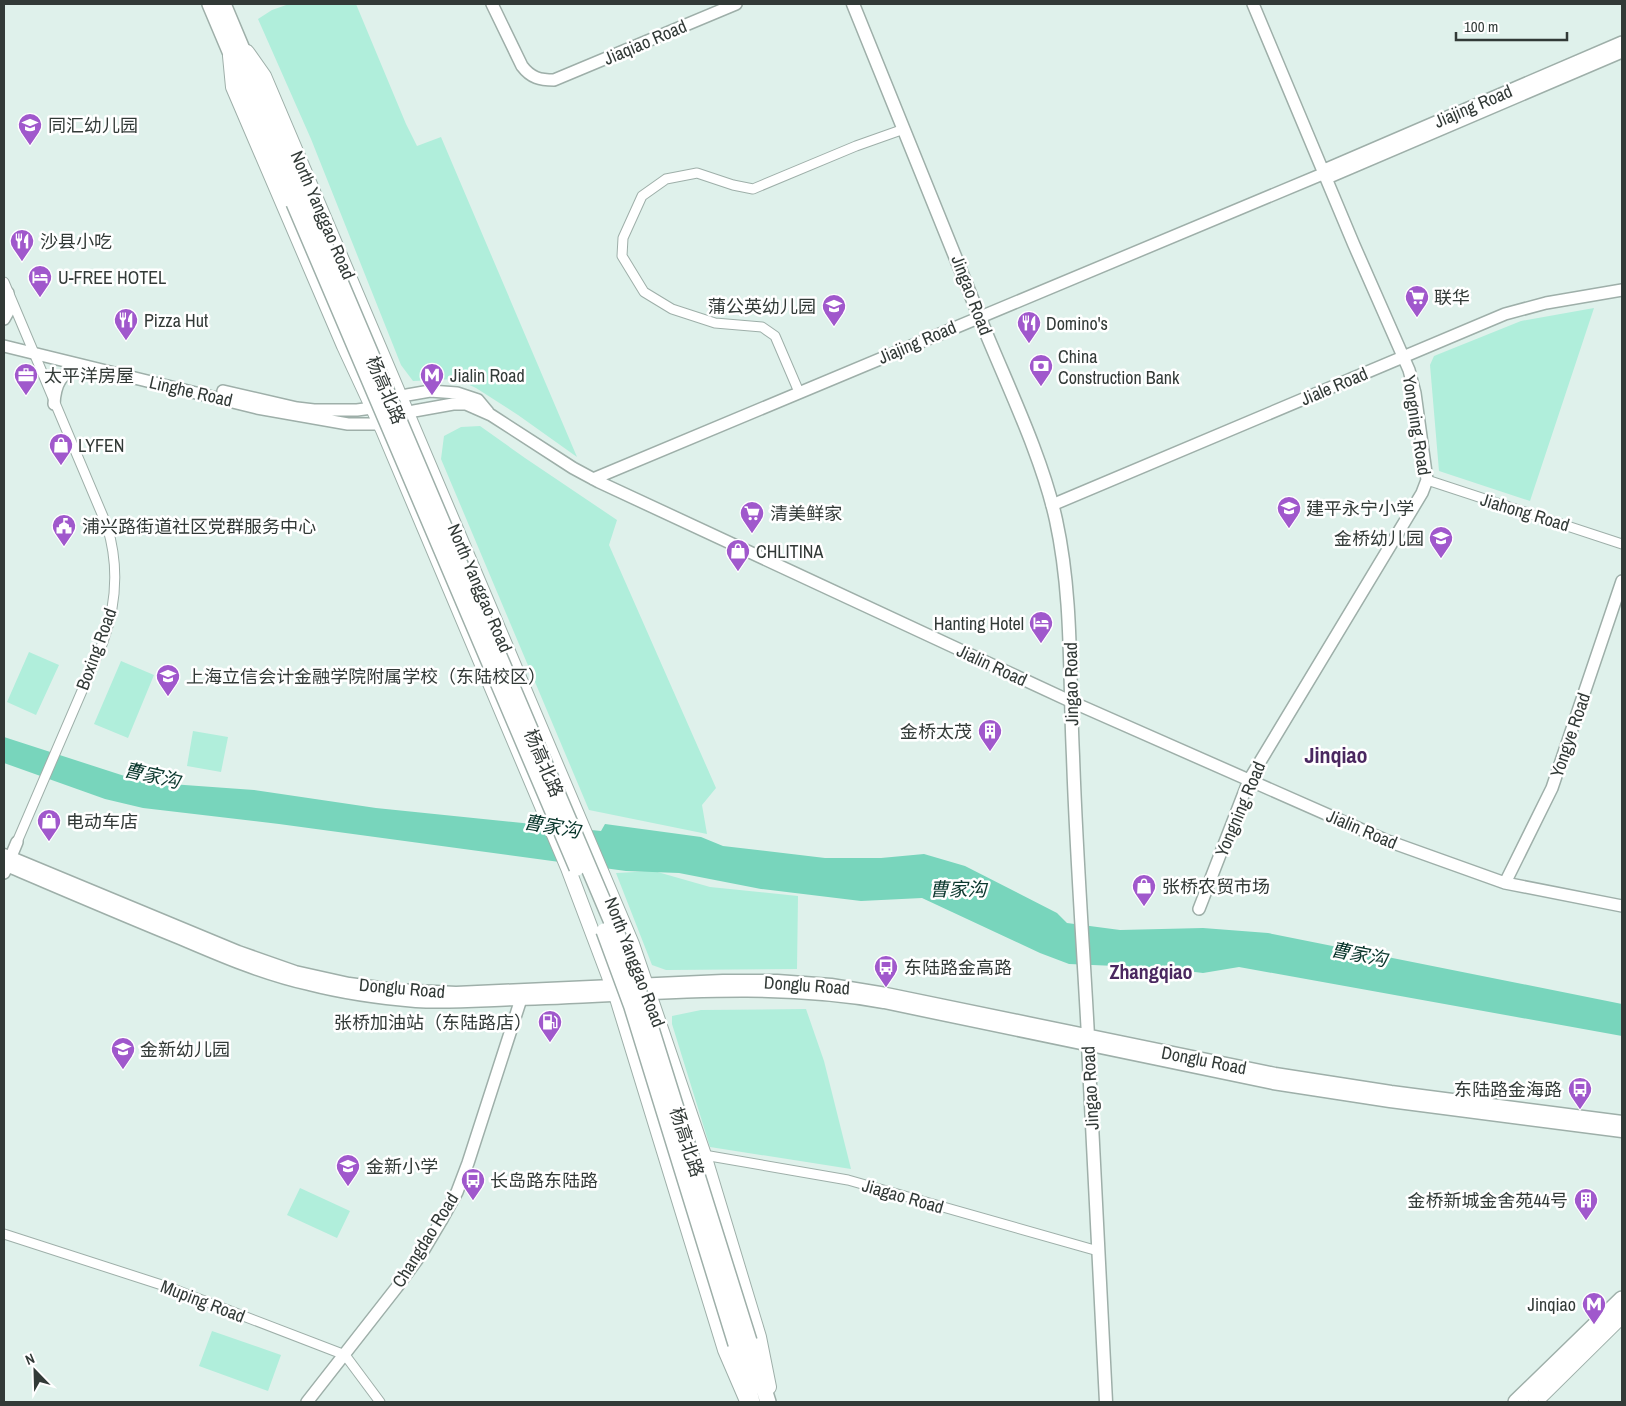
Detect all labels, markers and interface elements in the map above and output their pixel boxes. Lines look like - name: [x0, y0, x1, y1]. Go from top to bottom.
- scale bar: [1456, 10, 1567, 42]
- street label: Jiaqiao Road: [600, 13, 690, 71]
- text: 100 m: [1464, 16, 1498, 37]
- street label: Jiajing Road: [1430, 78, 1516, 134]
- school or university icon: 同汇幼儿园: [17, 112, 43, 146]
- place label: 同汇幼儿园: [48, 113, 138, 138]
- street label: North Yanggao Road: [285, 147, 361, 283]
- restaurant icon: 沙县小吃: [9, 228, 35, 262]
- place label: 沙县小吃: [40, 229, 112, 254]
- street label: Jingao Road: [945, 251, 999, 339]
- hotel icon: U-FREE HOTEL: [27, 264, 53, 298]
- place label: U-FREE HOTEL: [58, 265, 166, 290]
- supermarket icon: 联华: [1404, 284, 1430, 318]
- place label: 联华: [1434, 285, 1470, 310]
- school or university icon: 蒲公英幼儿园: [821, 293, 847, 327]
- place label: 蒲公英幼儿园: [708, 294, 816, 319]
- restaurant icon: Pizza Hut: [113, 307, 139, 341]
- place label: Pizza Hut: [144, 308, 208, 333]
- restaurant icon: Domino's: [1016, 310, 1042, 344]
- place label: Domino's: [1046, 311, 1108, 336]
- street label: Jiajing Road: [874, 314, 960, 370]
- place label: China Construction Bank: [1058, 344, 1180, 390]
- street label: 杨高北路: [360, 352, 412, 428]
- bank icon: China Construction Bank: [1028, 353, 1054, 387]
- street label: Jiale Road: [1297, 361, 1371, 411]
- office icon: 太平洋房屋: [13, 362, 39, 396]
- metro station icon: Jialin Road: [419, 362, 445, 396]
- place label: 太平洋房屋: [44, 363, 134, 388]
- place label: Jialin Road: [450, 363, 525, 388]
- street label: Linghe Road: [147, 369, 235, 413]
- street label: Yongning Road: [1397, 373, 1437, 477]
- shop icon: LYFEN: [48, 432, 74, 466]
- place label: LYFEN: [78, 433, 125, 458]
- street label: Jiahong Road: [1477, 487, 1573, 537]
- school or university icon: 建平永宁小学: [1276, 495, 1302, 529]
- place label: 建平永宁小学: [1306, 496, 1414, 521]
- supermarket icon: 清美鲜家: [739, 500, 765, 534]
- place label: 清美鲜家: [770, 501, 842, 526]
- public building icon: 浦兴路街道社区党群服务中心: [51, 513, 77, 547]
- place label: 浦兴路街道社区党群服务中心: [82, 514, 316, 539]
- street label: North Yanggao Road: [442, 520, 518, 656]
- school or university icon: 金桥幼儿园: [1428, 525, 1454, 559]
- place label: 金桥幼儿园: [1334, 526, 1424, 551]
- shop icon: CHLITINA: [725, 538, 751, 572]
- place label: CHLITINA: [756, 539, 823, 564]
- street label: Boxing Road: [70, 605, 122, 693]
- hotel icon: Hanting Hotel: [1028, 610, 1054, 644]
- place label: Hanting Hotel: [934, 611, 1024, 636]
- street label: Jialin Road: [953, 638, 1031, 692]
- street label: Jingao Road: [1058, 642, 1084, 726]
- school or university icon: 上海立信会计金融学院附属学校（东陆校区）: [155, 663, 181, 697]
- place label: 上海立信会计金融学院附属学校（东陆校区）: [186, 664, 546, 689]
- street label: Yongye Road: [1544, 689, 1596, 781]
- building icon: 金桥太茂: [977, 718, 1003, 752]
- place label: 金桥太茂: [900, 719, 972, 744]
- street label: 杨高北路: [518, 725, 570, 801]
- district label: Jinqiao: [1304, 740, 1368, 770]
- water label: 曹家沟: [121, 756, 185, 795]
- street label: Yongning Road: [1209, 757, 1271, 861]
- street label: Jialin Road: [1323, 803, 1401, 855]
- shop icon: 电动车店: [36, 808, 62, 842]
- water label: 曹家沟: [522, 808, 584, 844]
- place label: 电动车店: [66, 809, 138, 834]
- shop icon: 张桥农贸市场: [1131, 873, 1157, 907]
- place label: 张桥农贸市场: [1162, 874, 1270, 899]
- water label: 曹家沟: [929, 876, 988, 902]
- street label: North Yanggao Road: [599, 893, 671, 1031]
- water label: 曹家沟: [1329, 936, 1391, 973]
- bus stop icon: 东陆路金高路: [873, 954, 899, 988]
- place label: 东陆路金高路: [904, 955, 1012, 980]
- district label: Zhangqiao: [1110, 958, 1192, 985]
- street label: Donglu Road: [763, 970, 851, 1000]
- street label: Donglu Road: [358, 972, 446, 1004]
- fuel station icon: 张桥加油站（东陆路店）: [537, 1009, 563, 1043]
- place label: 张桥加油站（东陆路店）: [334, 1010, 532, 1035]
- school or university icon: 金新幼儿园: [110, 1036, 136, 1070]
- place label: 金新幼儿园: [140, 1037, 230, 1062]
- street label: Donglu Road: [1159, 1040, 1249, 1080]
- street label: Jingao Road: [1075, 1046, 1105, 1130]
- bus stop icon: 东陆路金海路: [1567, 1076, 1593, 1110]
- place label: 东陆路金海路: [1454, 1077, 1562, 1102]
- street label: 杨高北路: [664, 1104, 710, 1180]
- school or university icon: 金新小学: [335, 1153, 361, 1187]
- place label: 金新小学: [366, 1154, 438, 1179]
- bus stop icon: 长岛路东陆路: [460, 1167, 486, 1201]
- place label: 长岛路东陆路: [490, 1168, 598, 1193]
- street label: Jiagao Road: [859, 1172, 947, 1220]
- building icon: 金桥新城金舍苑44号: [1573, 1187, 1599, 1221]
- street label: Changdao Road: [386, 1188, 464, 1292]
- place label: 金桥新城金舍苑44号: [1408, 1188, 1568, 1213]
- street label: Muping Road: [157, 1273, 249, 1329]
- metro station icon: Jinqiao: [1581, 1291, 1607, 1325]
- place label: Jinqiao: [1528, 1292, 1576, 1317]
- north arrow: [10, 1346, 60, 1396]
- text: N: [23, 1349, 37, 1369]

